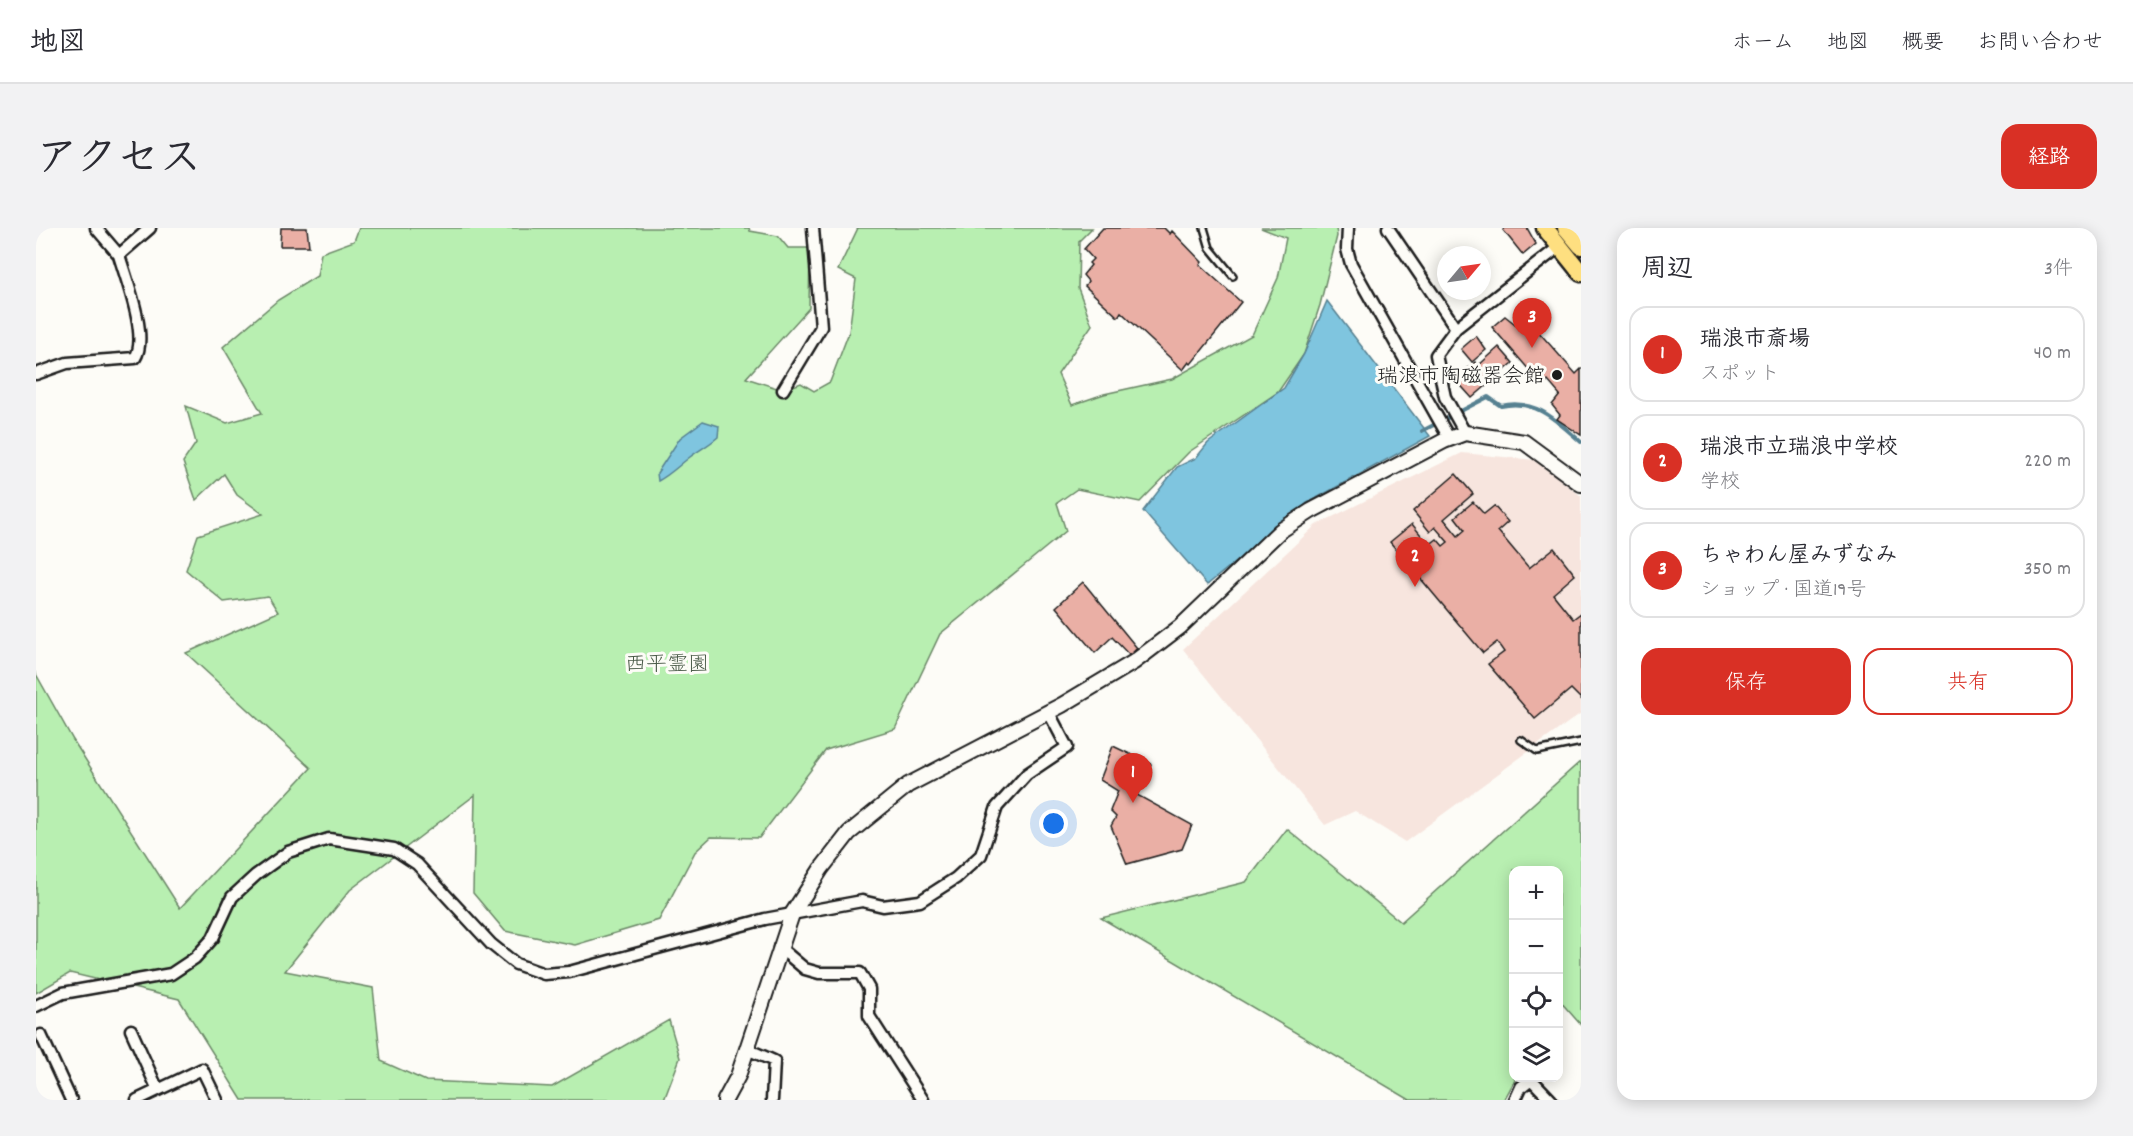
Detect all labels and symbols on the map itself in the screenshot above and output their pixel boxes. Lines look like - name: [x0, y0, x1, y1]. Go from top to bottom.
- north arrow: [1437, 246, 1491, 300]
- pin: 3: [1512, 298, 1552, 348]
- place label: 瑞浪市陶磁器会館: [1377, 363, 1545, 393]
- marker: 瑞浪市陶磁器会館: [1550, 368, 1564, 382]
- pin: 2: [1396, 538, 1434, 587]
- park label: 西平霊園: [625, 651, 709, 681]
- pin: 1: [1114, 754, 1152, 803]
- your location: [1039, 809, 1068, 838]

